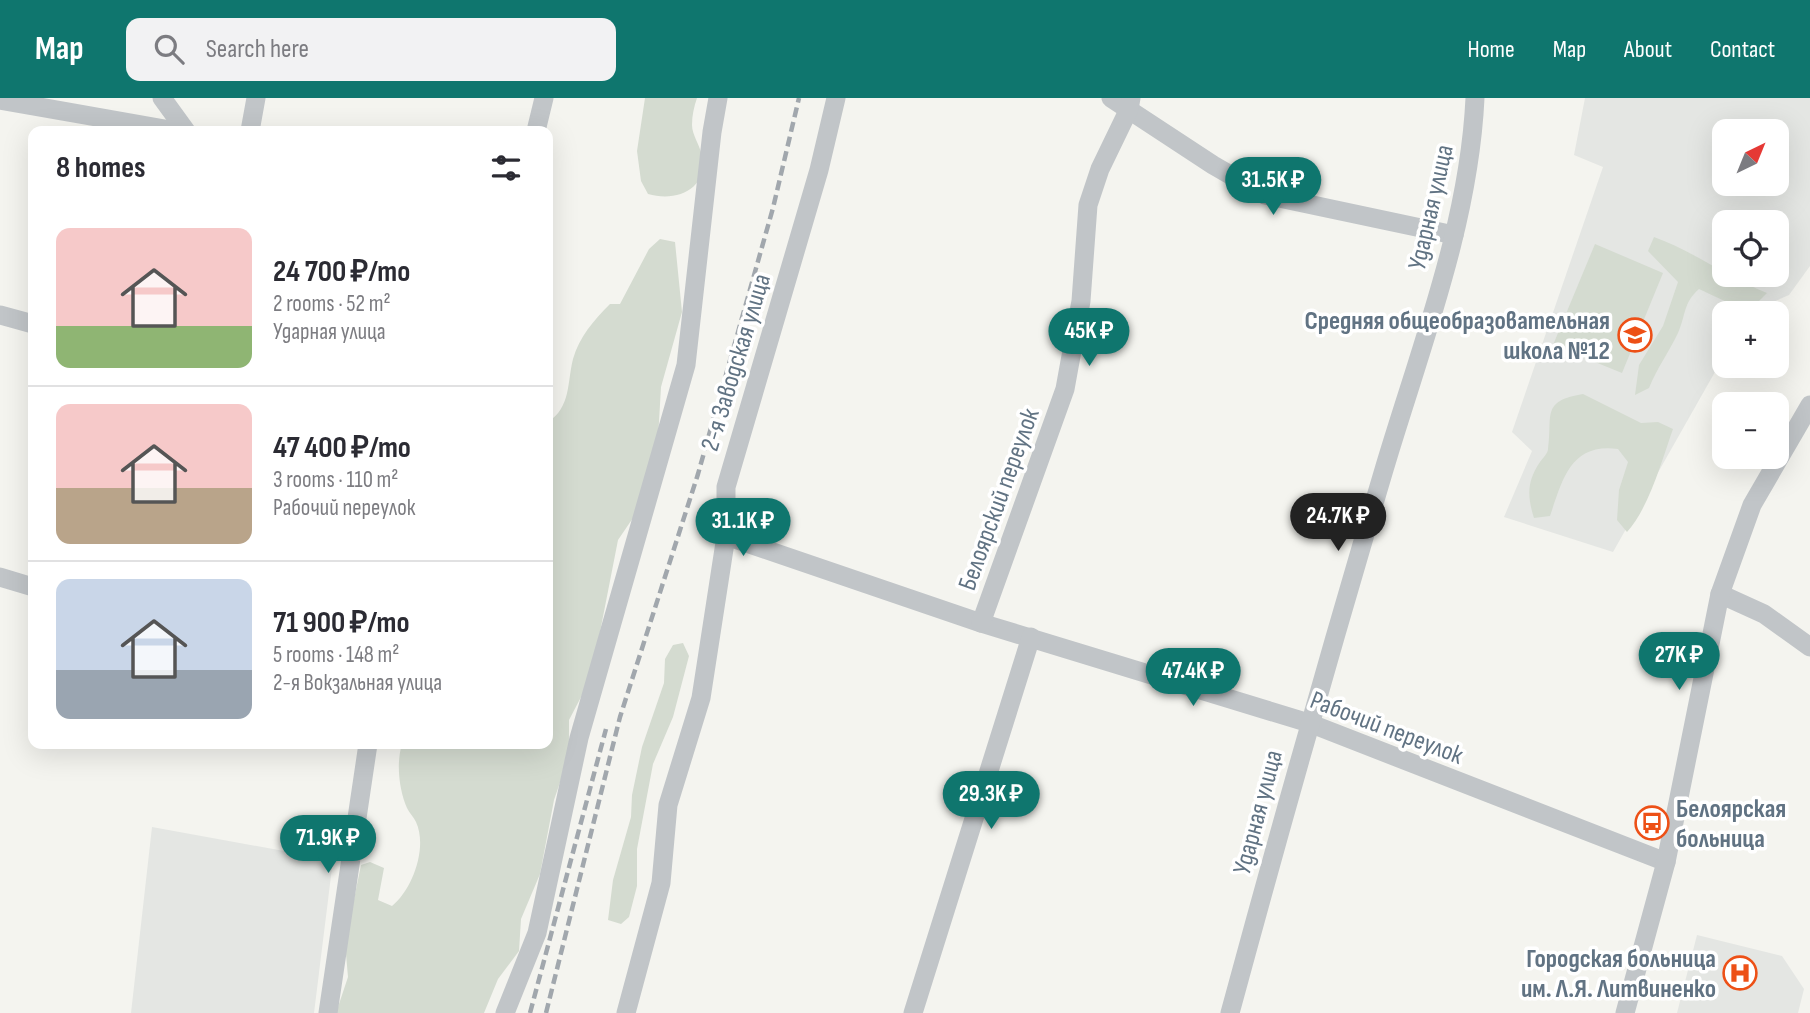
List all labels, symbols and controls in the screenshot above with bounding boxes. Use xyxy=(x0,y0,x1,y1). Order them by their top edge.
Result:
search box xyxy=(126,18,616,81)
text: Map xyxy=(35,29,84,69)
icon: search xyxy=(150,30,188,68)
text: Search here xyxy=(206,34,309,65)
text: Home xyxy=(1467,35,1515,64)
text: Map xyxy=(1553,35,1586,64)
text: About xyxy=(1624,35,1672,64)
text: Contact xyxy=(1710,35,1775,64)
north arrow xyxy=(1712,119,1788,196)
map controls xyxy=(1712,119,1789,469)
street label: Ударная улица xyxy=(1402,142,1461,273)
icon: filters xyxy=(487,149,525,187)
text: 8 homes xyxy=(56,150,145,186)
pin: 31.5K ₽ xyxy=(1208,158,1338,217)
text: 31.5K ₽ xyxy=(1241,166,1305,194)
button: locate xyxy=(1712,210,1789,287)
text: 24 700 ₽/mo xyxy=(273,254,410,290)
icon: home xyxy=(112,256,196,340)
street label: 2-я Заводская улица xyxy=(695,270,778,455)
text: 2 rooms · 52 m² xyxy=(273,290,391,318)
button: + xyxy=(1712,301,1789,378)
place label: Средняя общеобразовательная школа №12 xyxy=(1304,306,1610,367)
pin: 45K ₽ xyxy=(1040,308,1138,368)
school or university icon: Средняя общеобразовательная школа №12 xyxy=(1616,316,1654,354)
text: 45K ₽ xyxy=(1064,317,1114,345)
text: Ударная улица xyxy=(273,318,386,346)
button: − xyxy=(1712,392,1789,469)
street label: Белоярский переулок xyxy=(952,404,1047,595)
text: 47 400 ₽/mo xyxy=(273,430,411,466)
icon: home xyxy=(112,432,196,516)
text: 3 rooms · 110 m² xyxy=(273,466,398,494)
text: Рабочий переулок xyxy=(273,494,415,522)
pin: 24.7K ₽ xyxy=(1273,494,1403,553)
pin: 31.1K ₽ xyxy=(678,498,808,558)
text: 24.7K ₽ xyxy=(1306,502,1370,530)
text: 31.1K ₽ xyxy=(712,507,774,535)
text: 71 900 ₽/mo xyxy=(273,605,409,641)
icon: home xyxy=(112,607,196,691)
pin: 27K ₽ xyxy=(1630,632,1728,692)
text: 5 rooms · 148 m² xyxy=(273,641,400,669)
text: 27K ₽ xyxy=(1655,641,1703,669)
pin: 47.4K ₽ xyxy=(1128,648,1258,708)
text: 47.4K ₽ xyxy=(1162,657,1224,685)
text: 2-я Вокзальная улица xyxy=(273,669,442,697)
street label: Рабочий переулок xyxy=(1306,685,1467,772)
street label: Ударная улица xyxy=(1227,747,1290,878)
pin: 29.3K ₽ xyxy=(926,772,1056,831)
text: 29.3K ₽ xyxy=(959,780,1023,808)
place label: Белоярская больница xyxy=(1676,794,1786,855)
bus stop icon: Белоярская больница xyxy=(1633,804,1671,842)
pin: 71.9K ₽ xyxy=(263,816,393,875)
text: 71.9K ₽ xyxy=(296,824,360,852)
place label: Городская больница им. Л.Я. Литвиненко xyxy=(1521,944,1716,1005)
hospital icon: Городская больница им. Л.Я. Литвиненко xyxy=(1721,954,1759,992)

